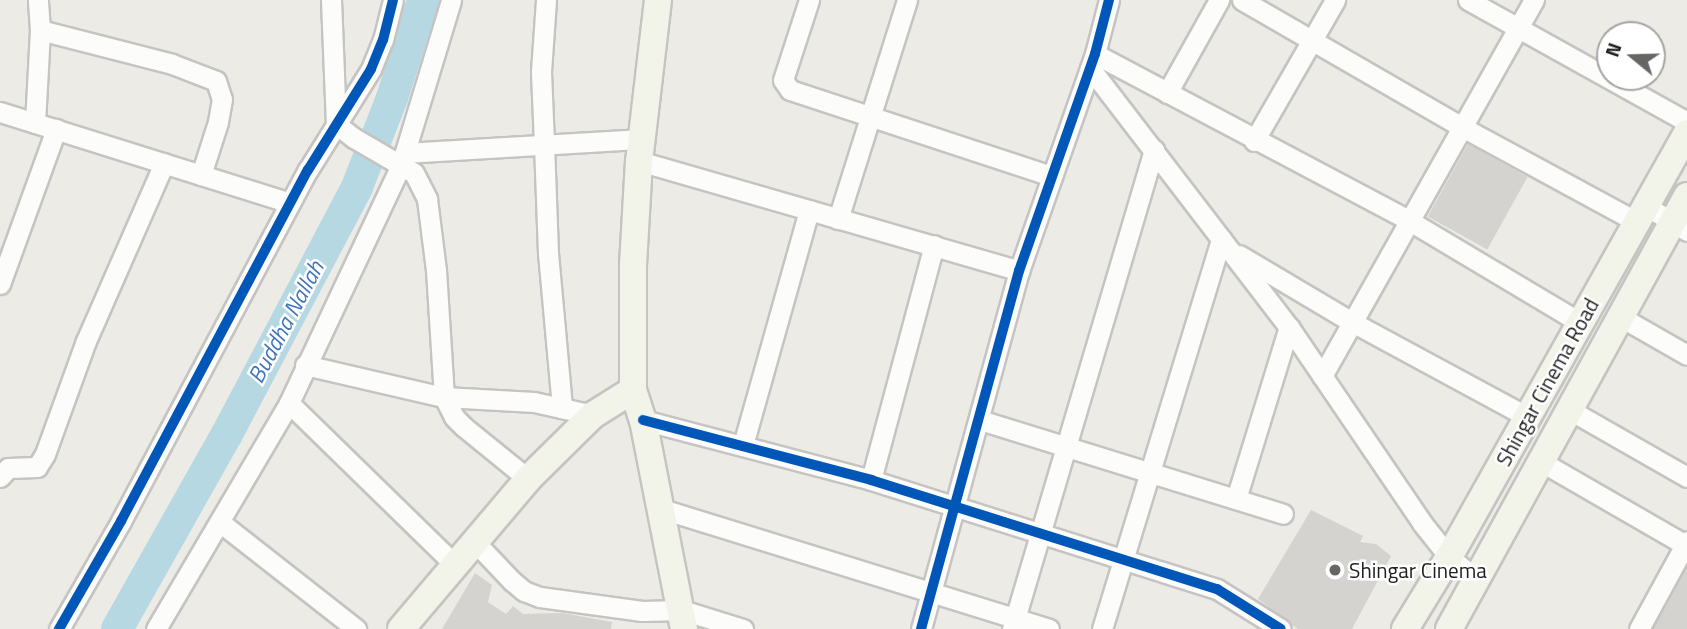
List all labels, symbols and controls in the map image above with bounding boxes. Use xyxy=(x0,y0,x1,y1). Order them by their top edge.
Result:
north arrow xyxy=(1596,21,1666,91)
text: N xyxy=(1597,39,1628,61)
water label: Buddha Nallah xyxy=(242,256,330,388)
street label: Shingar Cinema Road xyxy=(1490,294,1604,470)
place label: Shingar Cinema xyxy=(1349,557,1487,583)
marker: Shingar Cinema xyxy=(1327,562,1343,578)

